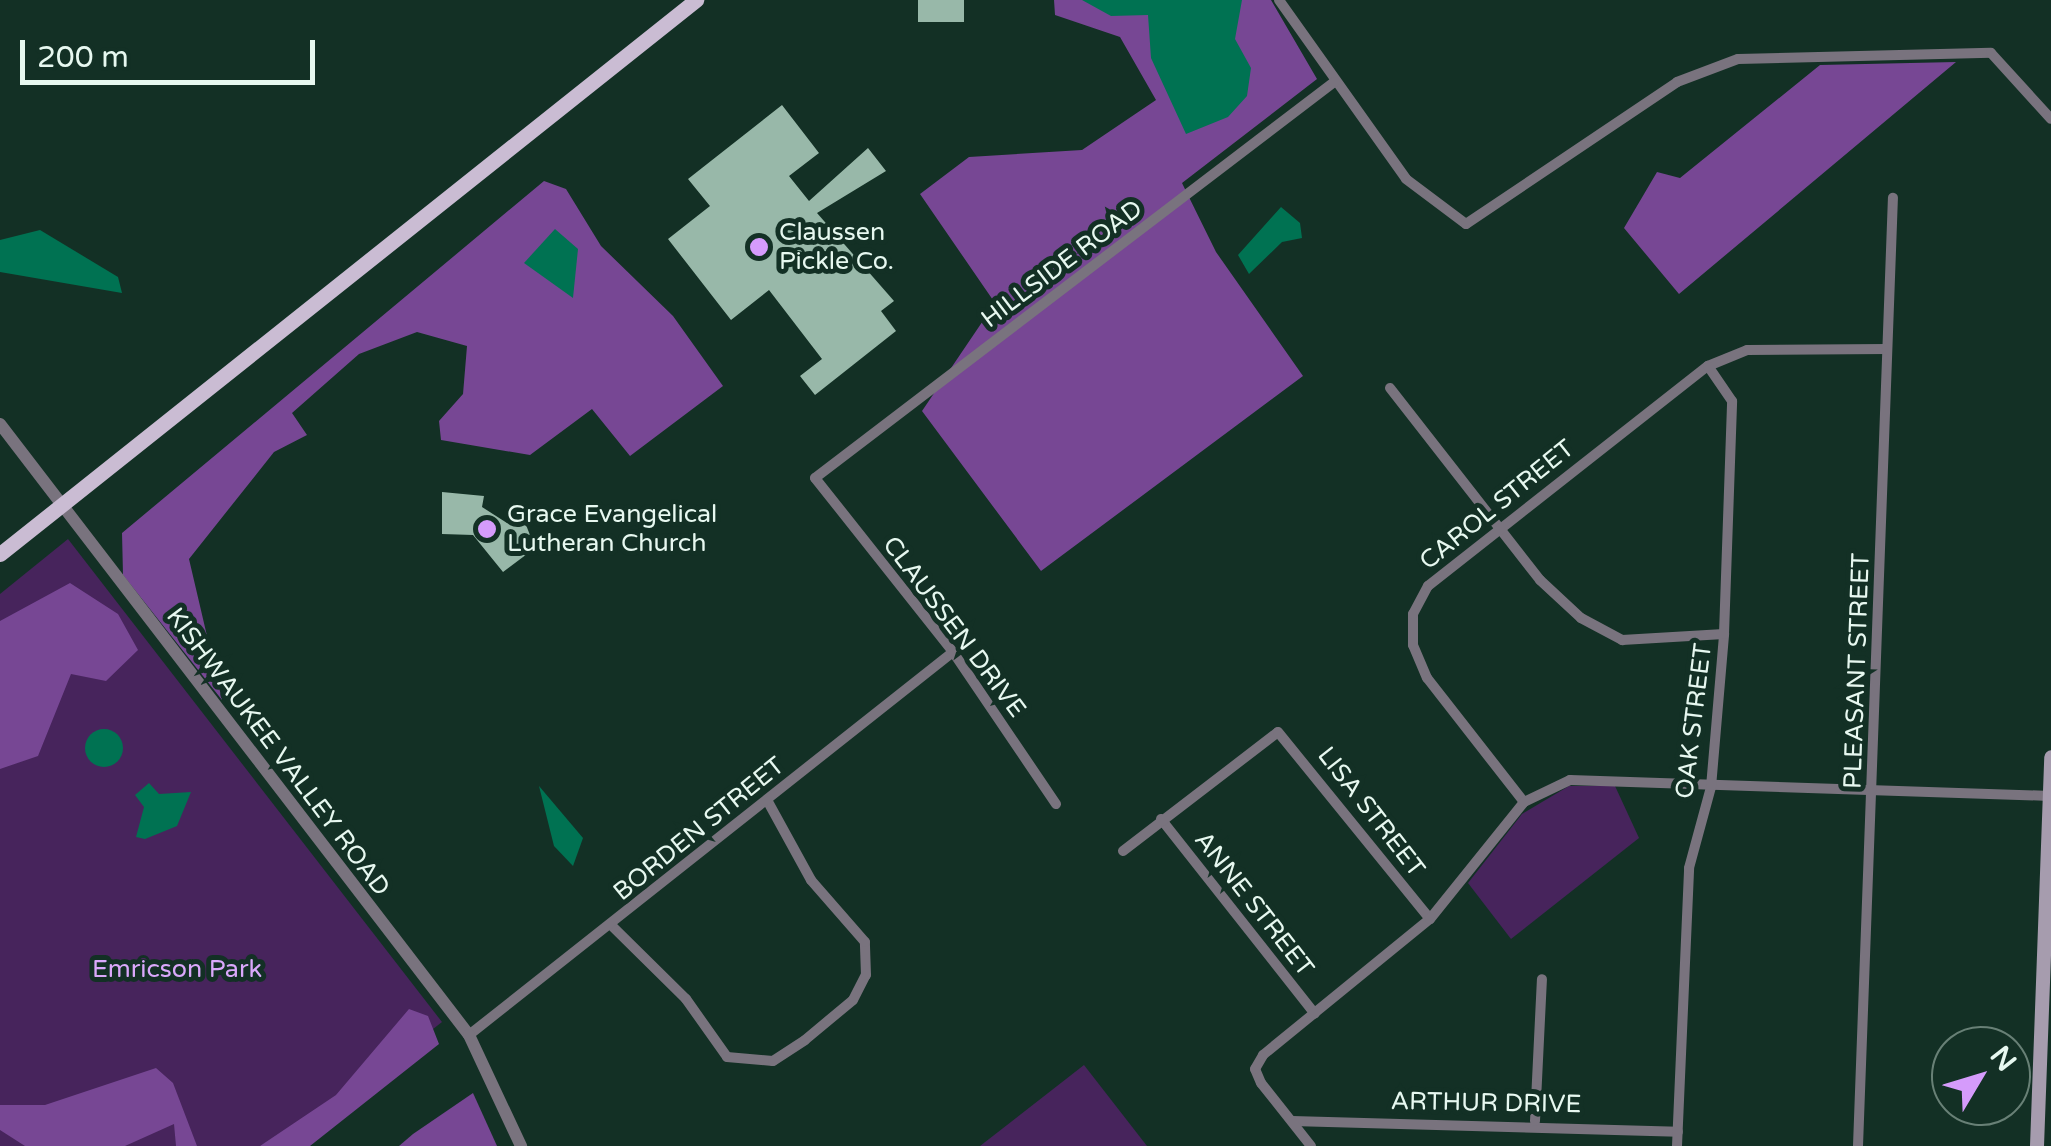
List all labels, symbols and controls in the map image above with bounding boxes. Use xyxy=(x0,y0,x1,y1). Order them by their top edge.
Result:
scale bar xyxy=(25,20,320,82)
text: 200 m xyxy=(37,39,129,76)
street label: HILLSIDE ROAD xyxy=(976,194,1148,334)
place label: Claussen Pickle Co. xyxy=(779,218,894,277)
marker: Claussen Pickle Co. xyxy=(748,236,770,258)
street label: CAROL STREET xyxy=(1414,434,1580,576)
place label: Grace Evangelical Lutheran Church xyxy=(507,500,717,559)
marker: Grace Evangelical Lutheran Church xyxy=(476,518,498,540)
street label: CLAUSSEN DRIVE xyxy=(876,531,1032,723)
street label: PLEASANT STREET xyxy=(1838,552,1876,790)
street label: KISHWAUKEE VALLEY ROAD xyxy=(160,602,396,902)
street label: OAK STREET xyxy=(1670,642,1718,800)
street label: LISA STREET xyxy=(1311,741,1431,883)
street label: BORDEN STREET xyxy=(607,751,791,907)
street label: ANNE STREET xyxy=(1188,825,1320,983)
park label: Emricson Park xyxy=(92,954,262,984)
north arrow xyxy=(1931,1026,2031,1126)
text: N xyxy=(1983,1039,2023,1078)
street label: ARTHUR DRIVE xyxy=(1390,1086,1582,1120)

